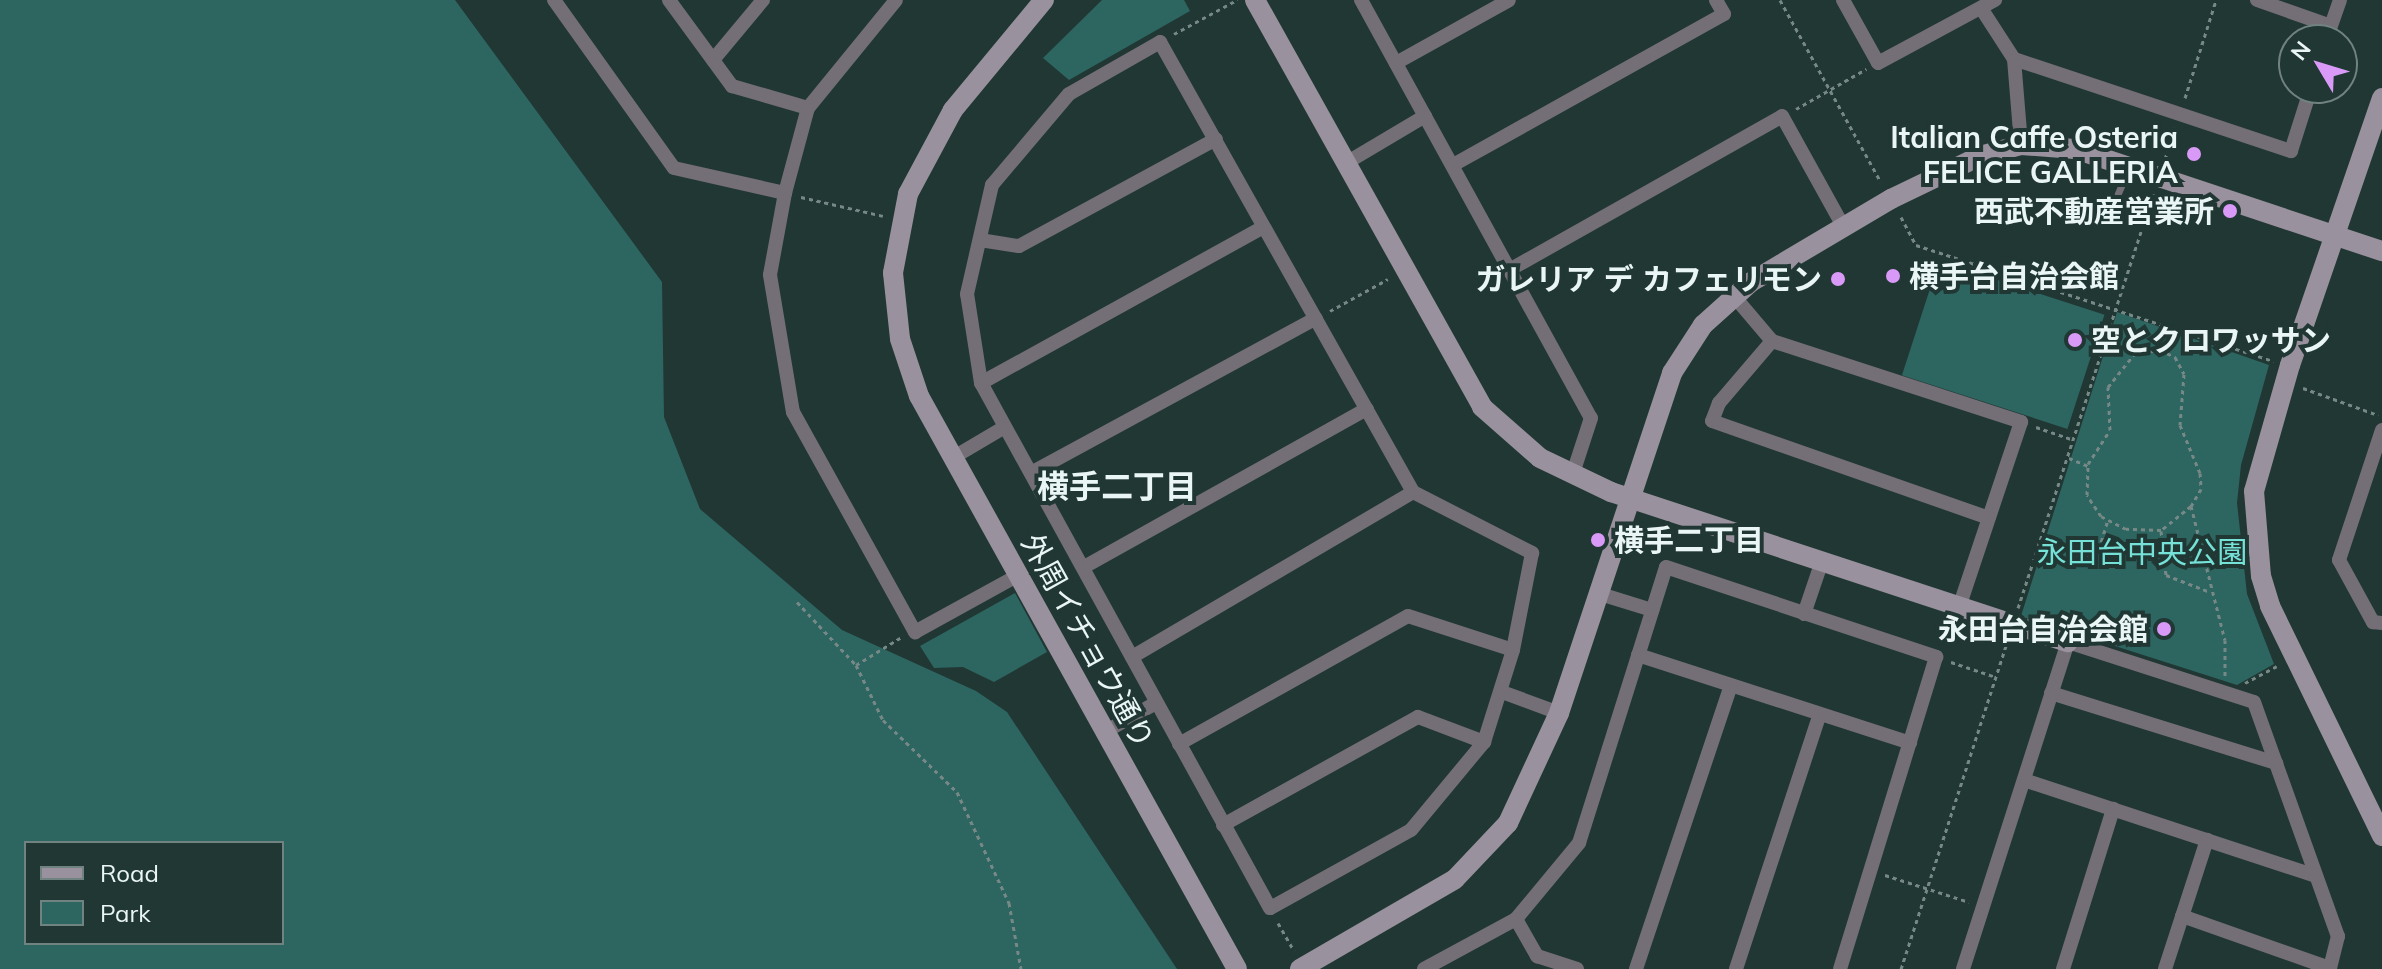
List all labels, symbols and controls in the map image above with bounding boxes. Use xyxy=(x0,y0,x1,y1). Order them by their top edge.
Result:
north arrow xyxy=(2278,24,2358,104)
text: N xyxy=(2285,35,2317,66)
place label: Italian Caffe Osteria FELICE GALLERIA xyxy=(1890,119,2178,190)
marker: Italian Caffe Osteria FELICE GALLERIA xyxy=(2185,145,2203,163)
place label: 西武不動産営業所 xyxy=(1974,193,2214,229)
marker: 西武不動産営業所 xyxy=(2221,202,2239,220)
place label: 横手台自治会館 xyxy=(1909,258,2119,294)
place label: ガレリア デ カフェリモン xyxy=(1476,261,1822,297)
marker: 横手台自治会館 xyxy=(1884,267,1902,285)
marker: ガレリア デ カフェリモン xyxy=(1829,270,1847,288)
place label: 空とクロワッサン xyxy=(2091,322,2331,358)
marker: 空とクロワッサン xyxy=(2066,331,2084,349)
district label: 横手二丁目 xyxy=(1037,467,1197,505)
place label: 横手二丁目 xyxy=(1614,522,1764,558)
street label: 外周イチョウ通り xyxy=(1014,527,1162,755)
marker: 横手二丁目 xyxy=(1589,531,1607,549)
park label: 永田台中央公園 xyxy=(2037,534,2247,570)
place label: 永田台自治会館 xyxy=(1938,611,2148,647)
marker: 永田台自治会館 xyxy=(2155,620,2173,638)
legend xyxy=(24,841,284,945)
text: Road xyxy=(100,858,159,888)
text: Park xyxy=(100,898,151,928)

